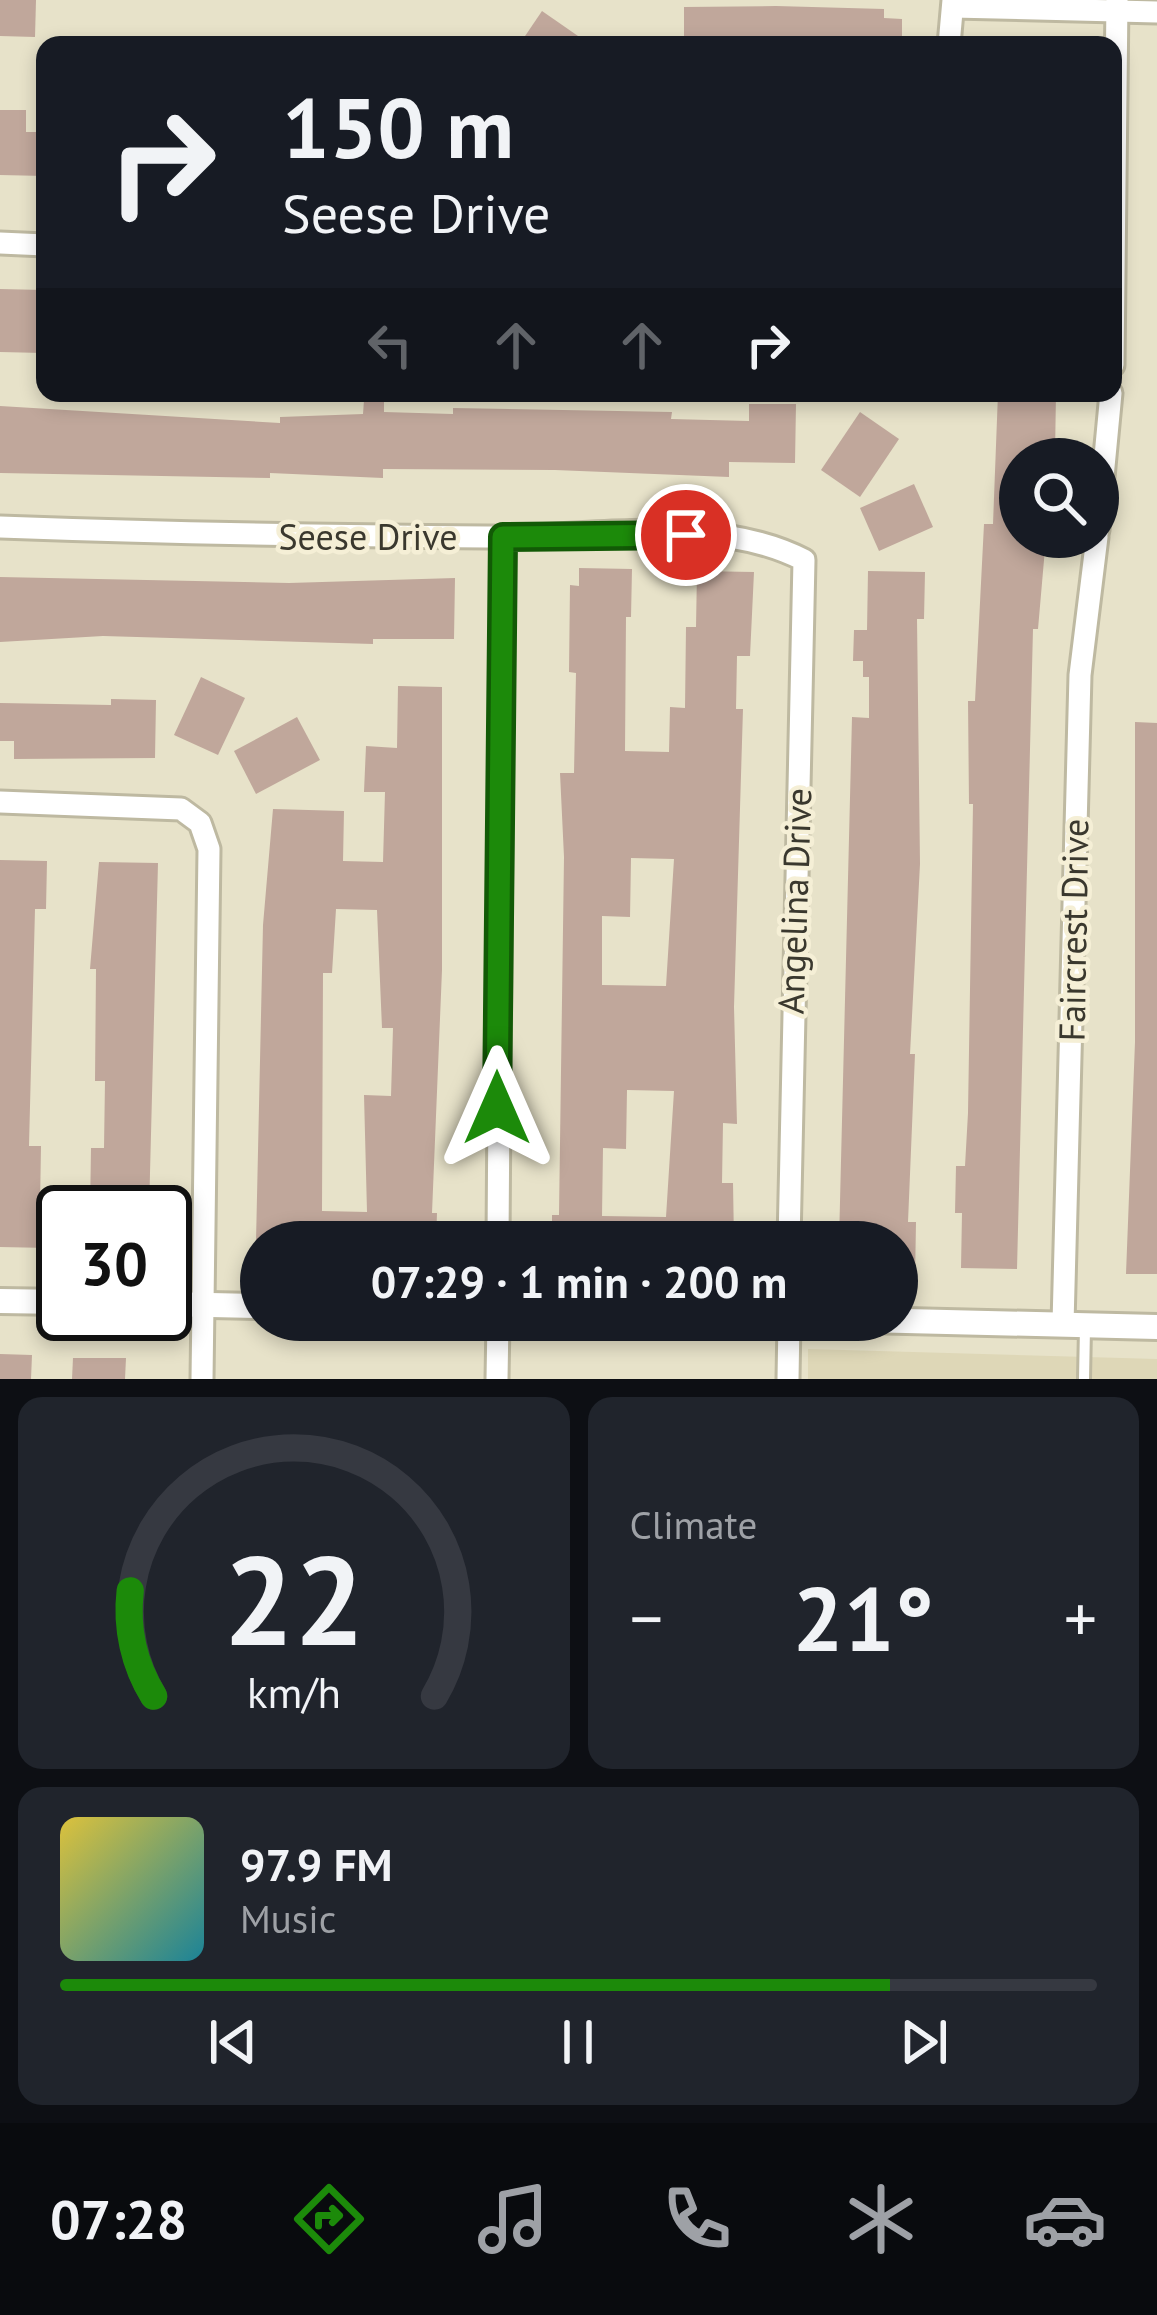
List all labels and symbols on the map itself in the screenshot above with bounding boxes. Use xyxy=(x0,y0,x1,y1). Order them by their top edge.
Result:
pin xyxy=(635,484,737,586)
street label: Seese Drive xyxy=(278,513,458,560)
street label: Angelina Drive xyxy=(767,787,821,1015)
street label: Faircrest Drive xyxy=(1048,818,1098,1042)
position arrow xyxy=(434,1045,560,1171)
speed limit sign: 30 xyxy=(36,1185,192,1341)

